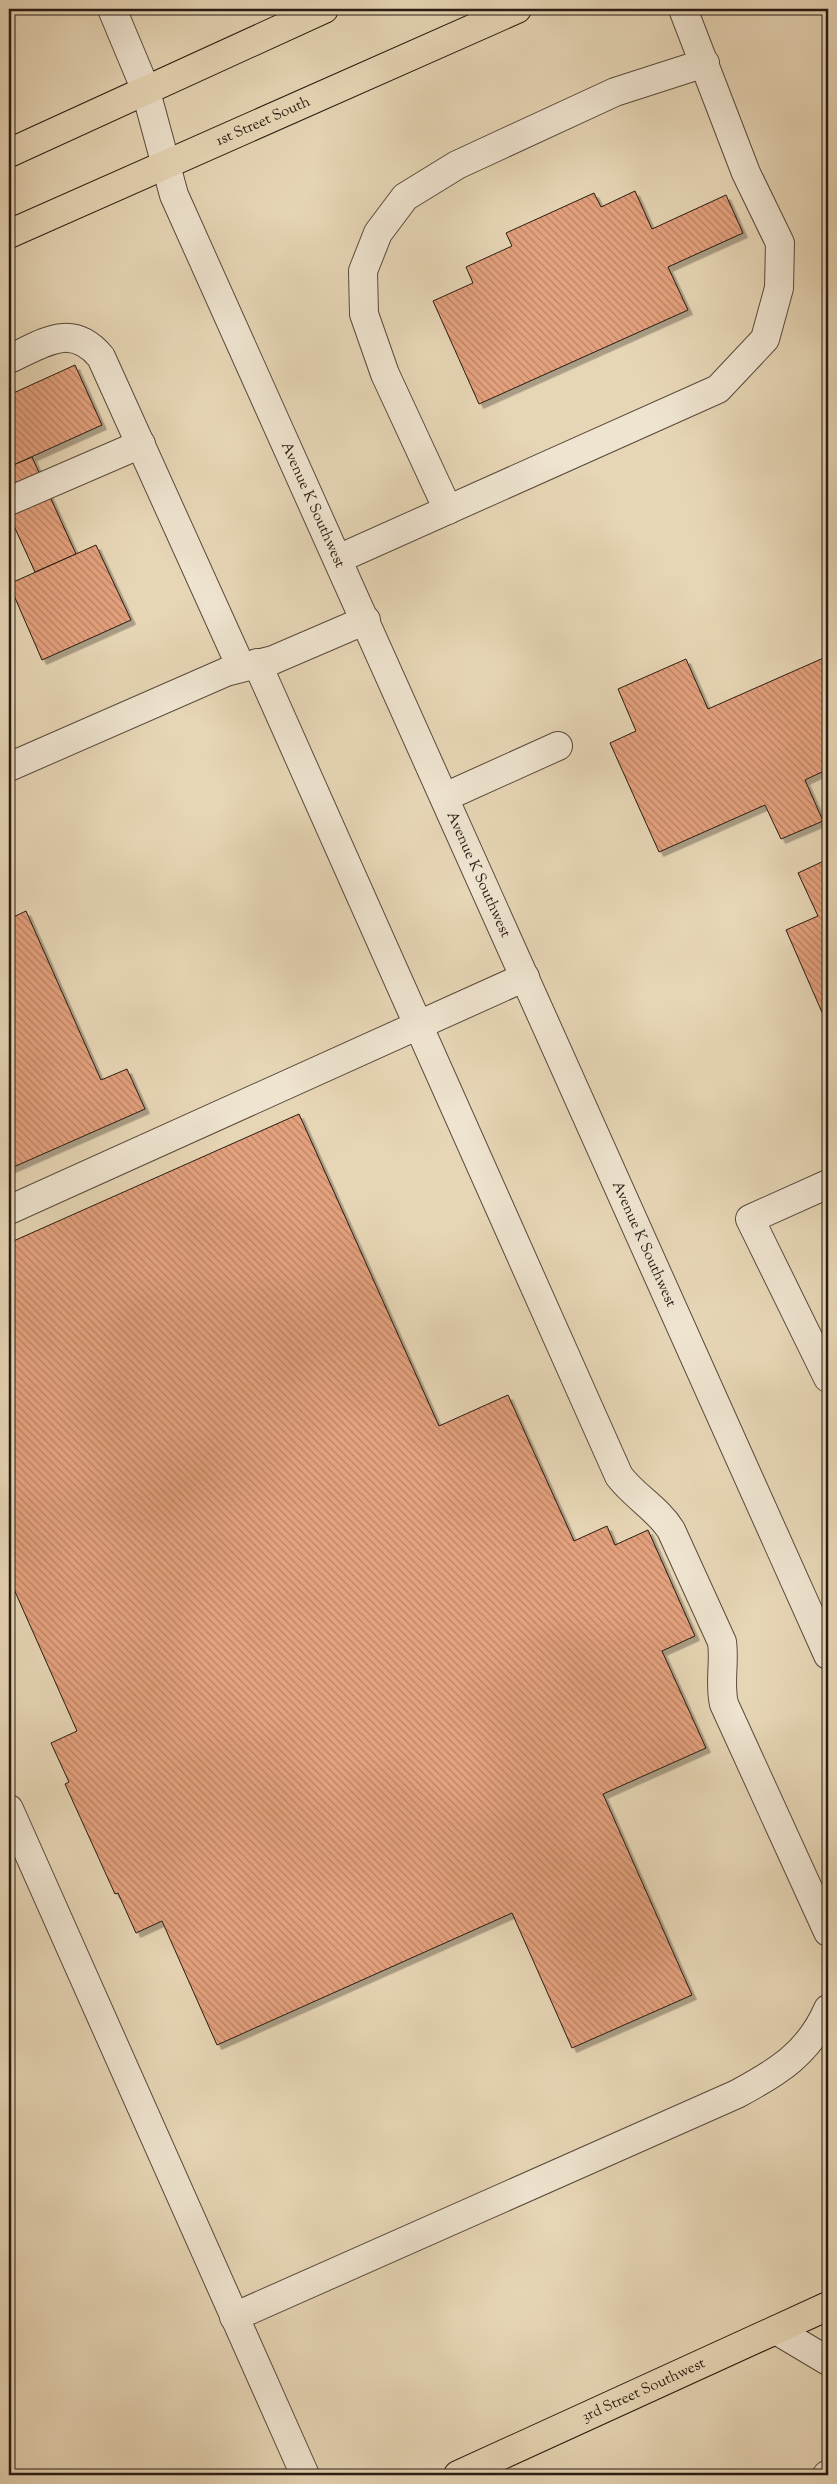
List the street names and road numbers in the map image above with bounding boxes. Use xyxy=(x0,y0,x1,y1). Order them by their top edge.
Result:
street label: 1st Street South xyxy=(213,91,314,151)
street label: Avenue K Southwest xyxy=(275,439,350,571)
street label: Avenue K Southwest xyxy=(441,808,516,941)
street label: Avenue K Southwest xyxy=(607,1178,681,1310)
street label: 3rd Street Southwest xyxy=(578,2353,709,2428)

